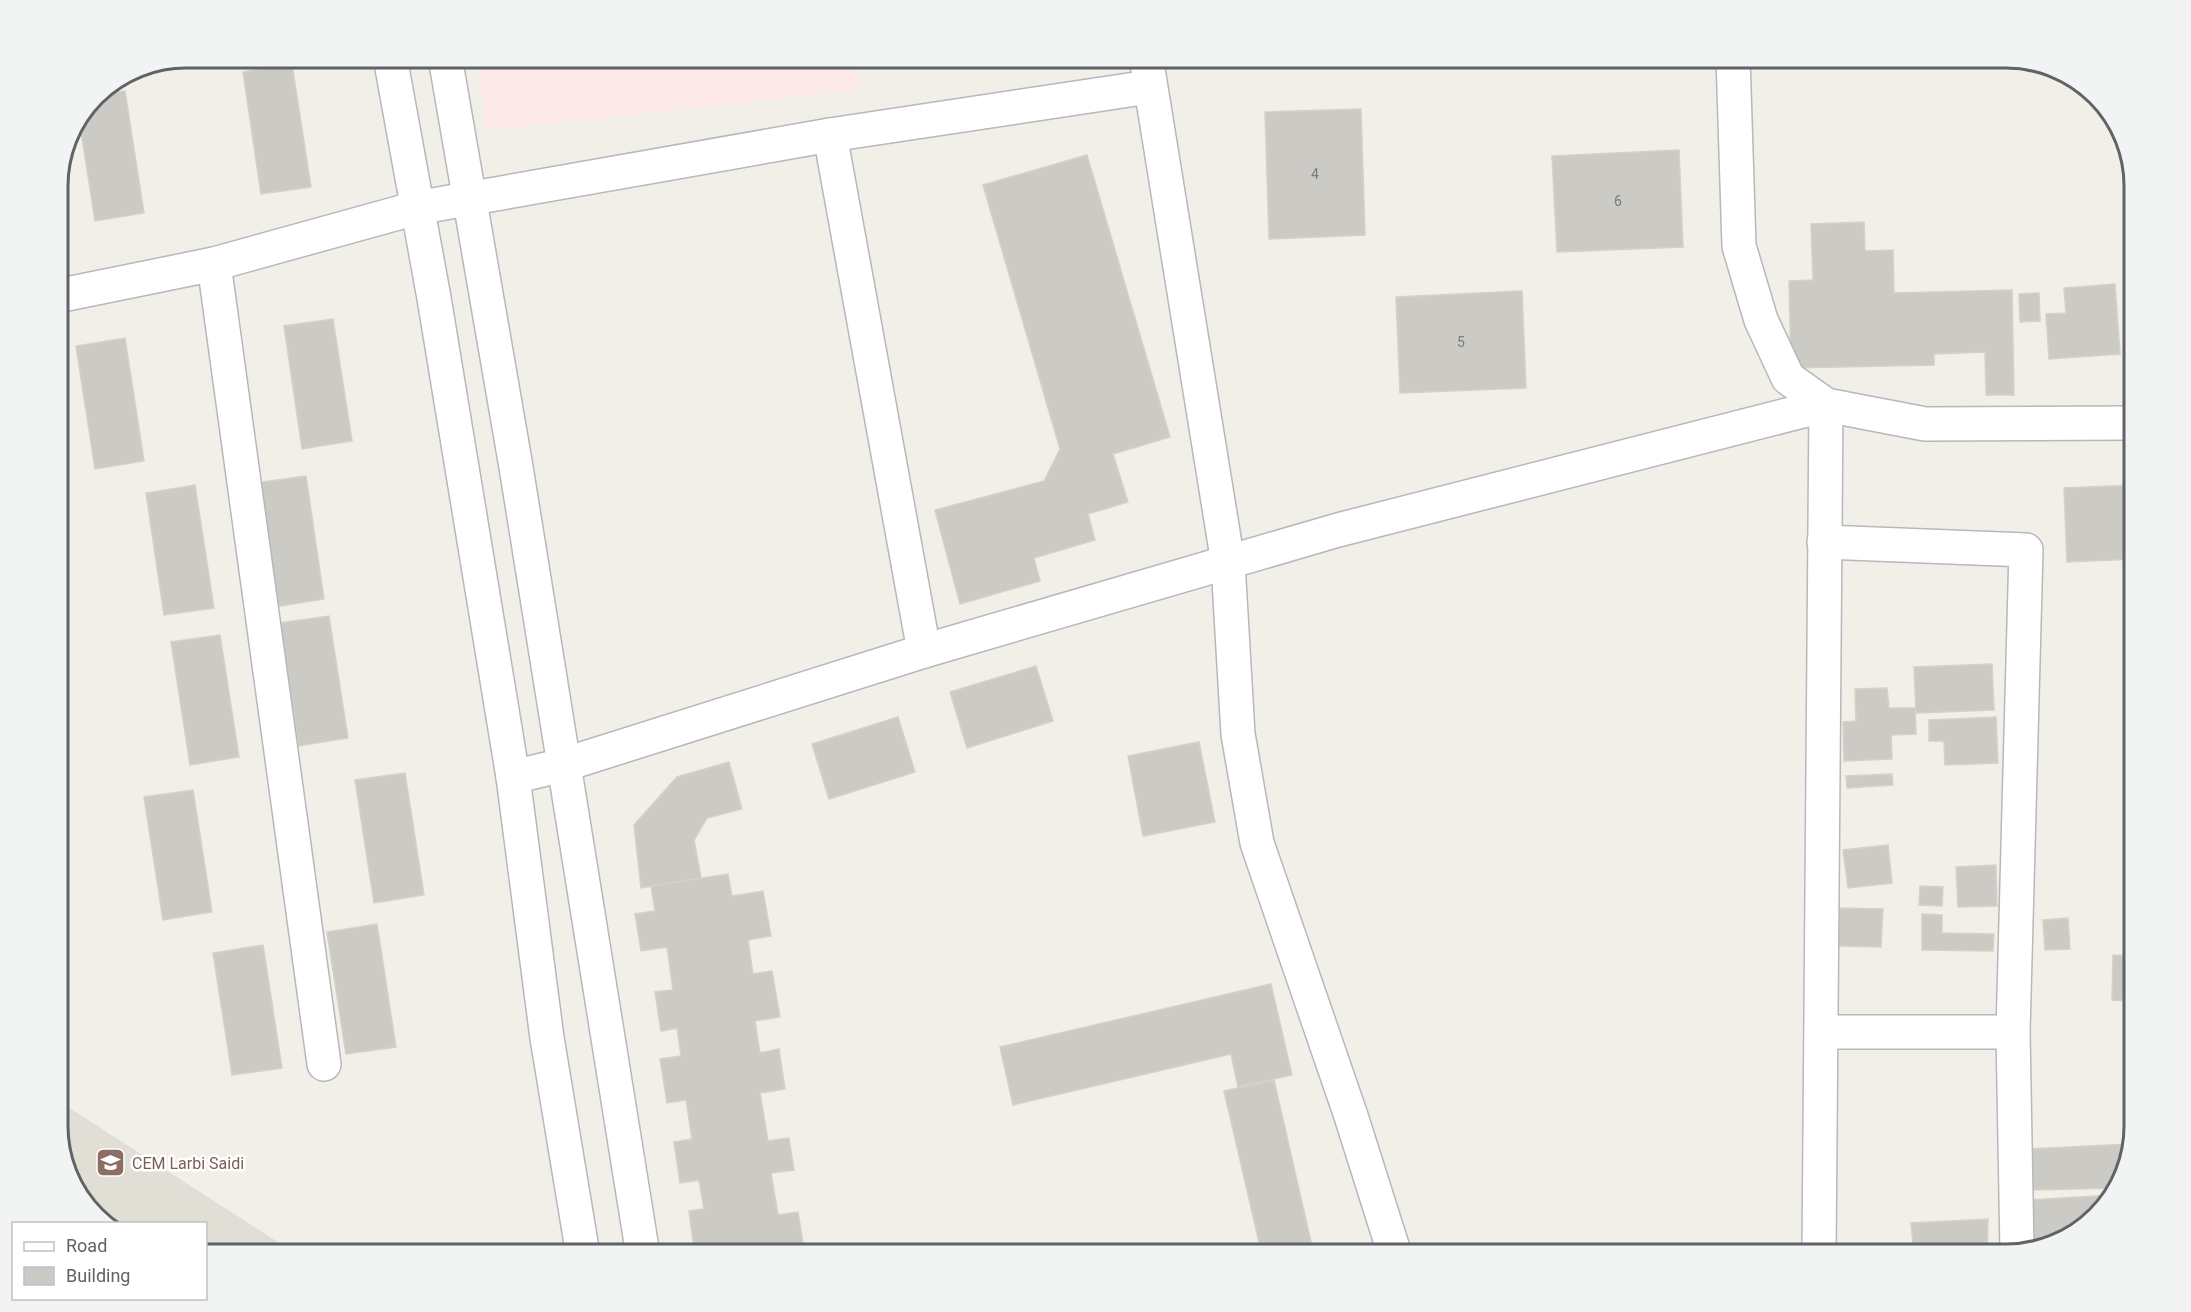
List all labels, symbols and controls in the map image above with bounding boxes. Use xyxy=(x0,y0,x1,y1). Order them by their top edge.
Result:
house number: 4 xyxy=(1311,166,1319,182)
house number: 6 xyxy=(1614,193,1622,209)
house number: 5 xyxy=(1457,334,1465,350)
school or university icon: CEM Larbi Saidi xyxy=(95,1147,127,1179)
place label: CEM Larbi Saidi xyxy=(132,1154,244,1173)
legend xyxy=(12,1222,207,1300)
text: Road xyxy=(66,1235,107,1256)
text: Building xyxy=(66,1265,130,1286)

